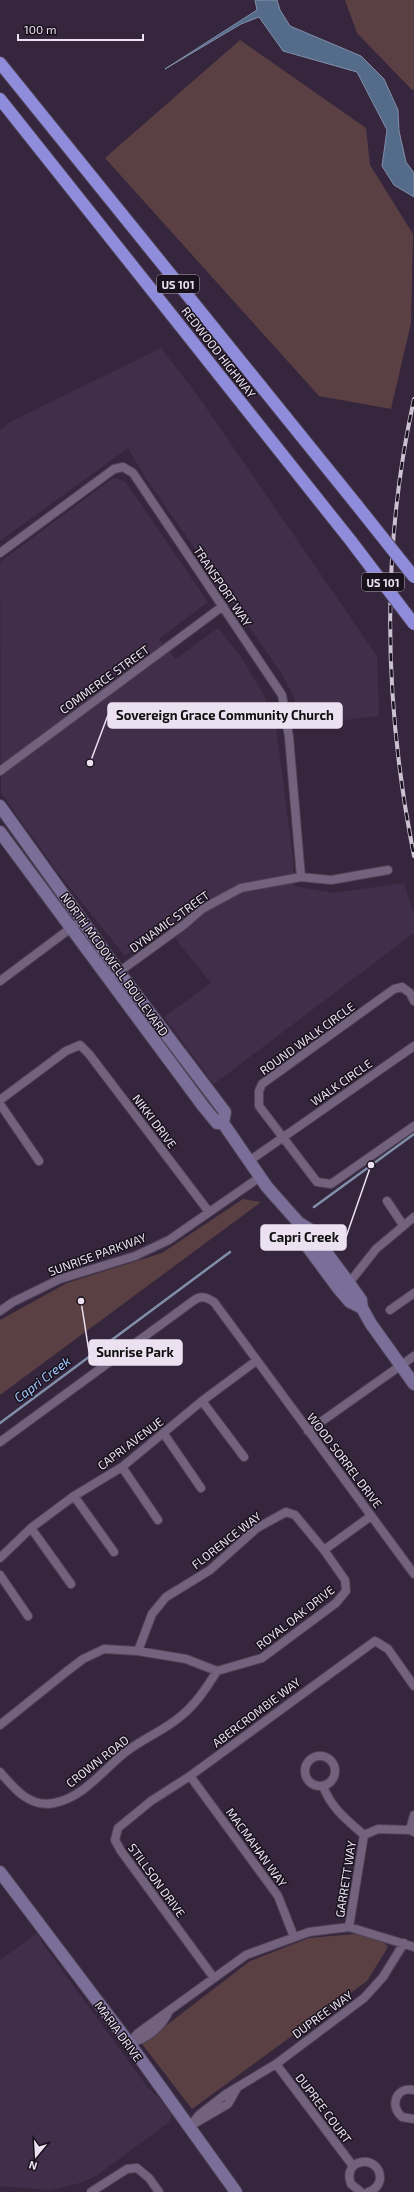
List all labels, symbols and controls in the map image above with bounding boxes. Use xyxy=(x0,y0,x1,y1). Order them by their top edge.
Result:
scale bar xyxy=(18,16,143,42)
text: 100 m xyxy=(24,22,56,36)
road number: US 101 xyxy=(157,275,199,293)
street label: REDWOOD HIGHWAY xyxy=(179,304,259,400)
street label: TRANSPORT WAY xyxy=(191,543,255,629)
road number: US 101 xyxy=(362,573,404,591)
street label: COMMERCE STREET xyxy=(56,642,152,716)
callout: Sovereign Grace Community Church xyxy=(108,703,342,728)
text: Sovereign Grace Community Church xyxy=(116,707,334,723)
street label: DYNAMIC STREET xyxy=(126,887,212,955)
street label: NORTH MCDOWELL BOULEVARD xyxy=(58,890,172,1038)
street label: ROUND WALK CIRCLE xyxy=(257,999,357,1077)
street label: WALK CIRCLE xyxy=(308,1056,375,1108)
street label: NIKKI DRIVE xyxy=(130,1091,180,1151)
callout: Capri Creek xyxy=(261,1225,346,1250)
text: Capri Creek xyxy=(269,1229,340,1245)
street label: SUNRISE PARKWAY xyxy=(46,1230,148,1278)
callout: Sunrise Park xyxy=(89,1340,182,1365)
text: Sunrise Park xyxy=(96,1344,174,1360)
water label: Capri Creek xyxy=(11,1352,74,1405)
street label: WOOD SORREL DRIVE xyxy=(305,1410,386,1511)
street label: CAPRI AVENUE xyxy=(94,1414,166,1472)
street label: FLORENCE WAY xyxy=(189,1509,263,1571)
street label: ROYAL OAK DRIVE xyxy=(253,1582,337,1652)
street label: ABERCROMBIE WAY xyxy=(209,1674,303,1750)
street label: CROWN ROAD xyxy=(63,1732,131,1790)
street label: MACMAHAN WAY xyxy=(224,1805,290,1889)
street label: GARRETT WAY xyxy=(332,1839,358,1918)
street label: STILLSON DRIVE xyxy=(126,1840,189,1920)
street label: DUPREE WAY xyxy=(289,1987,355,2041)
street label: MARIA DRIVE xyxy=(92,1998,146,2064)
street label: DUPREE COURT xyxy=(293,2070,355,2146)
north arrow xyxy=(16,2136,56,2176)
text: N xyxy=(27,2159,39,2173)

